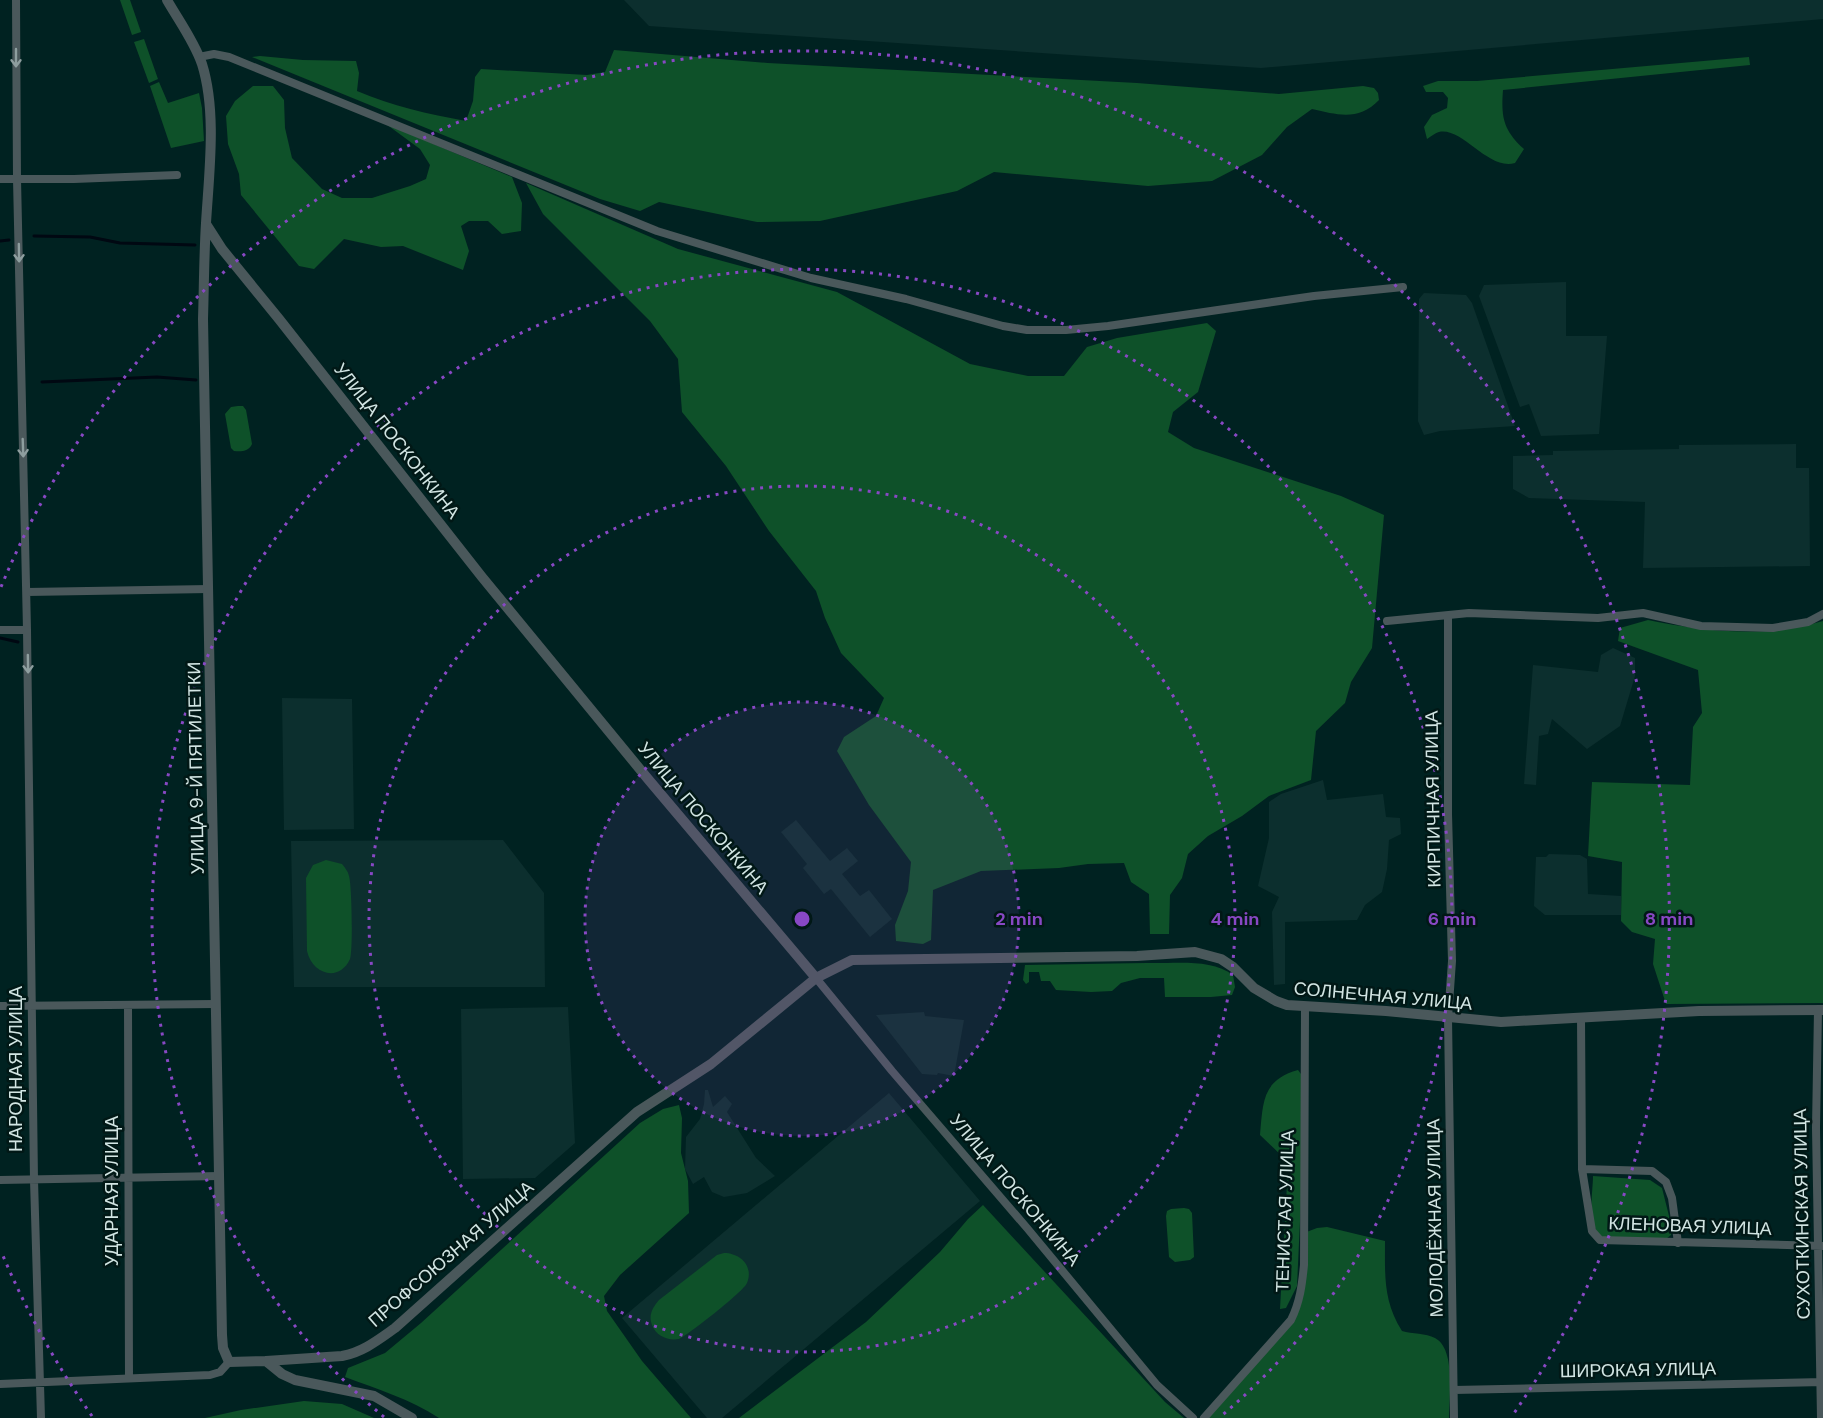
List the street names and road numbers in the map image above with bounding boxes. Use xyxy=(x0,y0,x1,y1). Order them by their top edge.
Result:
street label: УЛИЦА ПОСКОНКИНА xyxy=(329,358,465,524)
street label: УЛИЦА 9-Й ПЯТИЛЕТКИ xyxy=(182,662,210,874)
street label: КИРПИЧНАЯ УЛИЦА xyxy=(1419,710,1447,888)
street label: УЛИЦА ПОСКОНКИНА xyxy=(632,737,774,899)
street label: СОЛНЕЧНАЯ УЛИЦА xyxy=(1293,976,1473,1016)
street label: НАРОДНАЯ УЛИЦА xyxy=(4,986,28,1152)
street label: СУХОТКИНСКАЯ УЛИЦА xyxy=(1788,1108,1816,1320)
street label: УЛИЦА ПОСКОНКИНА xyxy=(944,1109,1086,1271)
street label: УДАРНАЯ УЛИЦА xyxy=(100,1116,124,1266)
street label: МОЛОДЁЖНАЯ УЛИЦА xyxy=(1421,1118,1449,1318)
street label: ТЕНИСТАЯ УЛИЦА xyxy=(1270,1129,1300,1293)
street label: ПРОФСОЮЗНАЯ УЛИЦА xyxy=(363,1176,539,1332)
street label: КЛЕНОВАЯ УЛИЦА xyxy=(1608,1211,1772,1241)
street label: ШИРОКАЯ УЛИЦА xyxy=(1560,1357,1716,1383)

